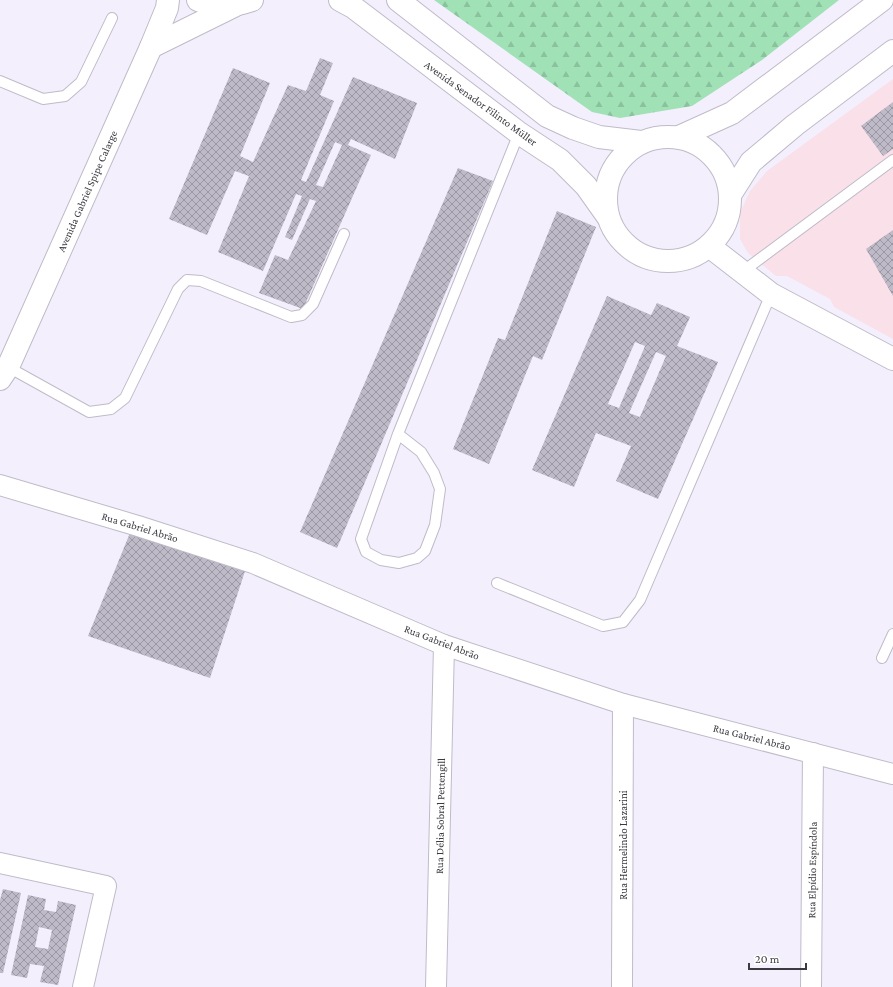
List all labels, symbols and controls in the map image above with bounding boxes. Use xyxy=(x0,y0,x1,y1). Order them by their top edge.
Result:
street label: Avenida Senador Filinto Müller xyxy=(422,58,540,148)
street label: Avenida Gabriel Spipe Calarge xyxy=(55,128,120,254)
street label: Rua Gabriel Abrão xyxy=(100,510,180,544)
street label: Rua Gabriel Abrão xyxy=(403,622,482,662)
street label: Rua Gabriel Abrão xyxy=(712,722,792,753)
street label: Rua Délia Sobral Pettengill xyxy=(433,758,448,874)
street label: Rua Hermelindo Lazarini xyxy=(617,790,629,900)
street label: Rua Elpídio Espíndola xyxy=(805,822,820,918)
scale bar xyxy=(749,945,806,971)
text: 20 m xyxy=(755,952,780,966)

